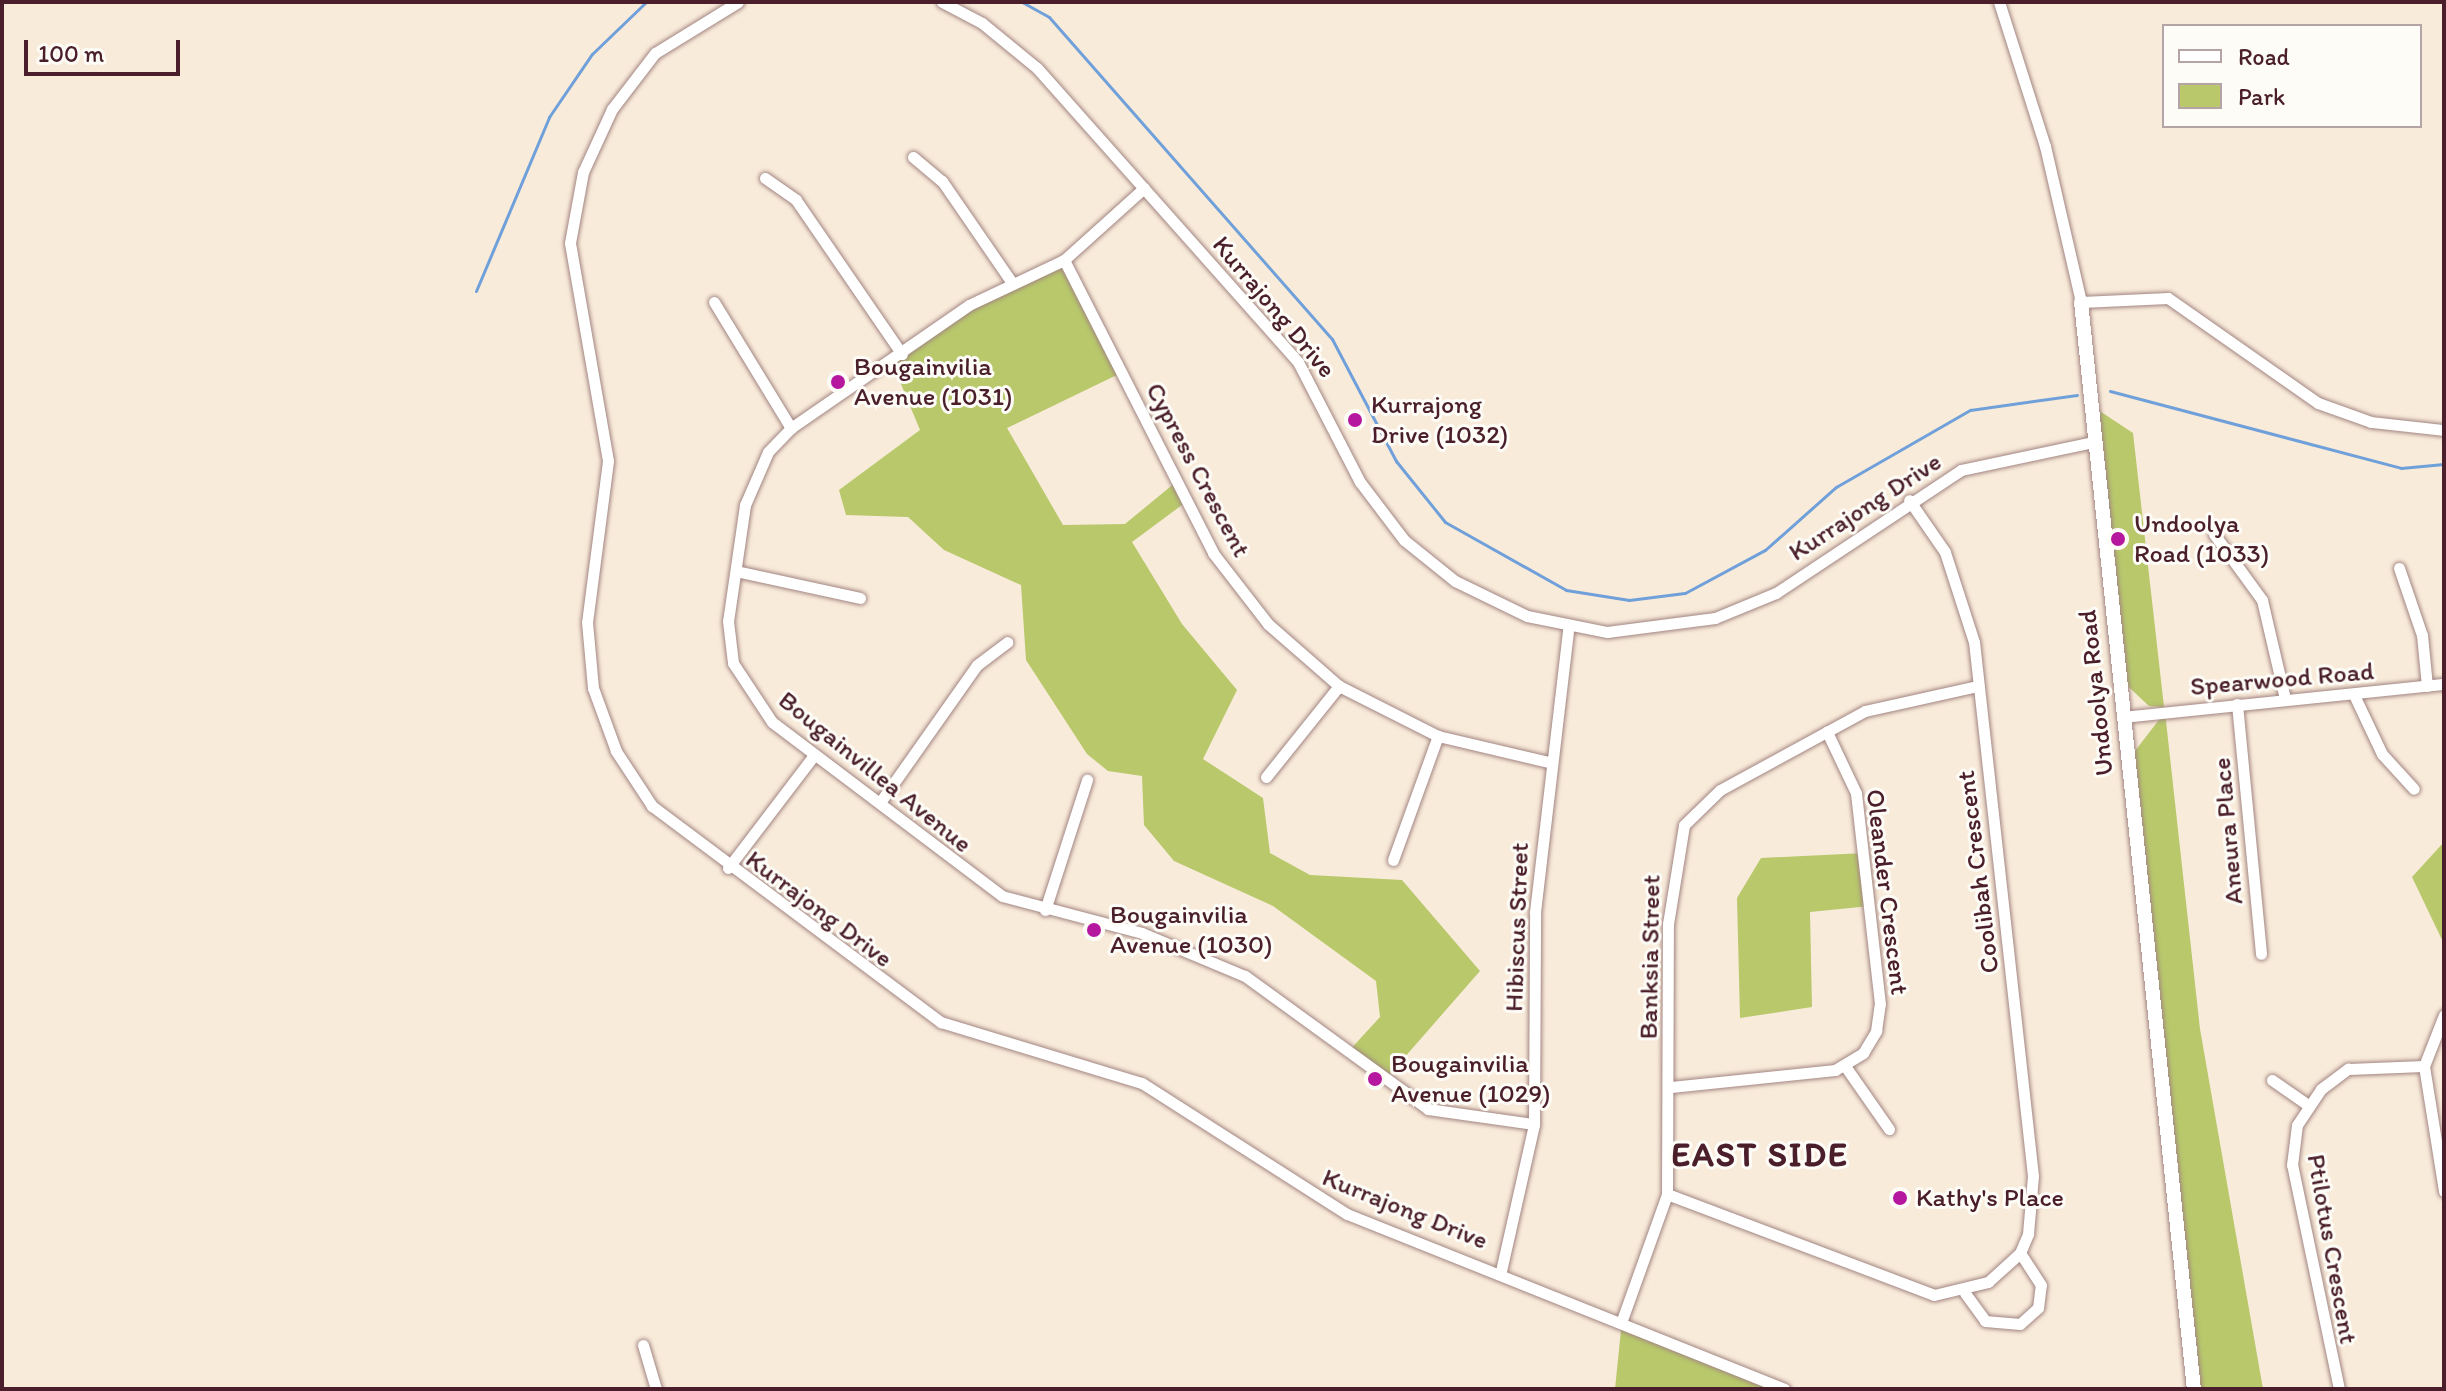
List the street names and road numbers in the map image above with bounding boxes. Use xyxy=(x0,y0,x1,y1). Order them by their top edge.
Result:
street label: Kurrajong Drive xyxy=(1206,230,1342,384)
street label: Cypress Crescent xyxy=(1139,378,1257,562)
street label: Kurrajong Drive xyxy=(1783,446,1947,568)
street label: Undoolya Road xyxy=(2072,608,2120,778)
street label: Spearwood Road xyxy=(2189,655,2375,703)
street label: Bougainvillea Avenue xyxy=(773,685,977,859)
street label: Aneura Place xyxy=(2206,756,2250,906)
street label: Coolibah Crescent xyxy=(1950,769,2006,975)
street label: Oleander Crescent xyxy=(1859,787,1915,997)
street label: Hibiscus Street xyxy=(1498,842,1536,1012)
street label: Kurrajong Drive xyxy=(740,844,898,974)
street label: Banksia Street xyxy=(1633,874,1667,1040)
street label: Ptilotus Crescent xyxy=(2300,1151,2364,1347)
street label: Kurrajong Drive xyxy=(1318,1162,1492,1256)

